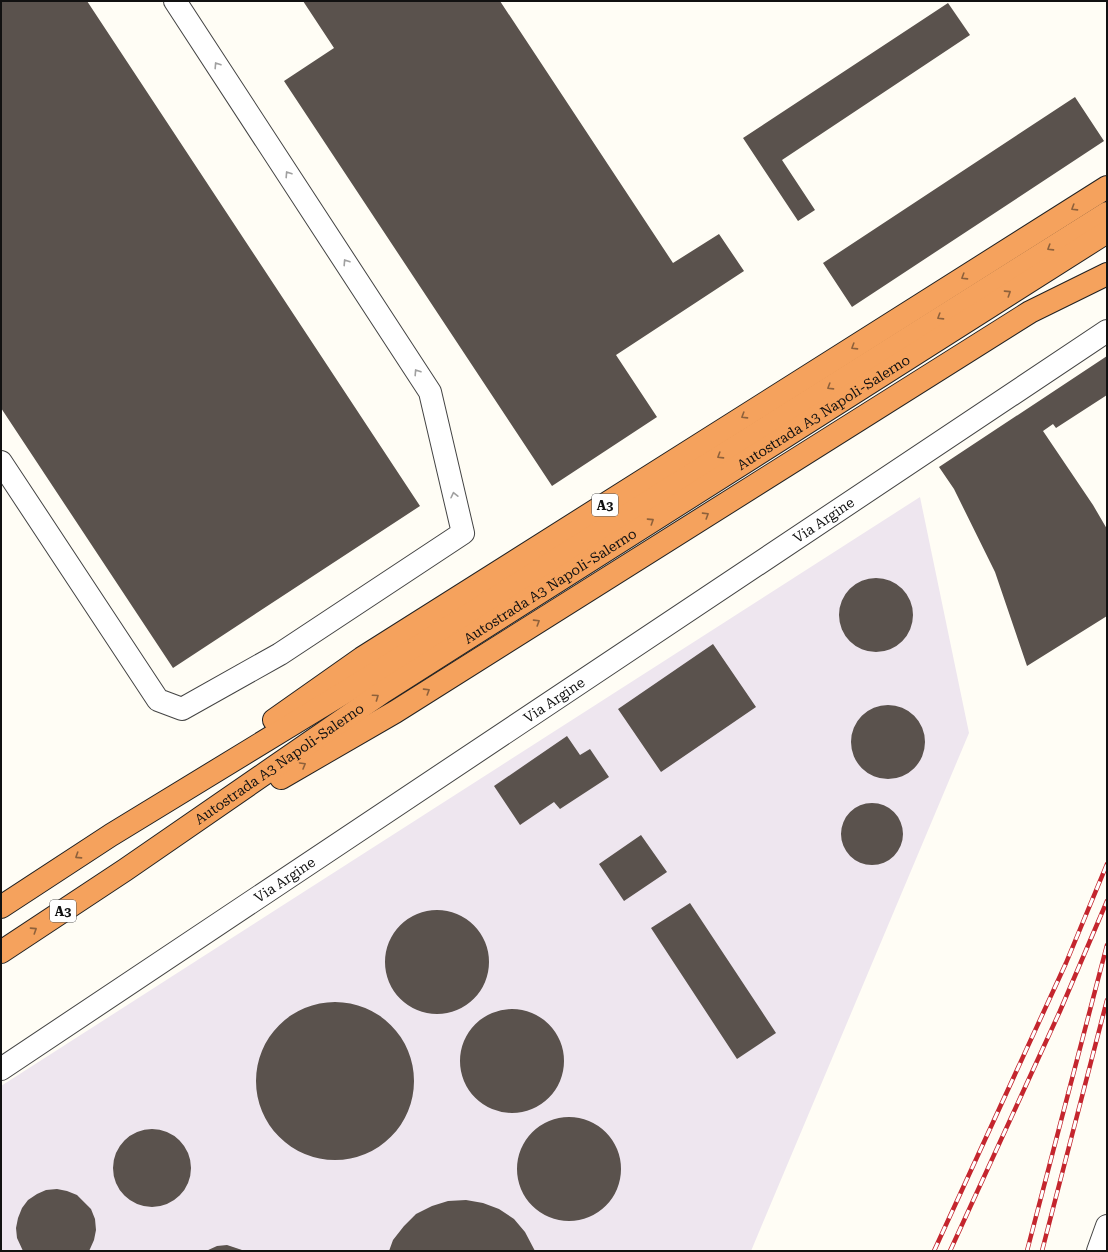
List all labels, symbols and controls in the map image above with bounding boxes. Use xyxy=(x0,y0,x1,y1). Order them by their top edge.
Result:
one-way arrow xyxy=(214,62,222,69)
one-way arrow xyxy=(286,171,293,178)
one-way arrow xyxy=(1071,203,1078,211)
one-way arrow xyxy=(1047,243,1054,250)
one-way arrow xyxy=(344,260,351,267)
one-way arrow xyxy=(961,273,968,280)
one-way arrow xyxy=(1004,290,1011,298)
one-way arrow xyxy=(937,312,944,320)
one-way arrow xyxy=(851,342,858,350)
street label: Autostrada A3 Napoli-Salerno xyxy=(734,351,913,473)
one-way arrow xyxy=(415,369,422,376)
one-way arrow xyxy=(827,382,834,389)
one-way arrow xyxy=(741,412,748,419)
one-way arrow xyxy=(717,451,724,459)
one-way arrow xyxy=(450,492,459,499)
road number: A3 xyxy=(592,494,618,516)
street label: Via Argine xyxy=(790,494,857,546)
one-way arrow xyxy=(702,512,709,520)
one-way arrow xyxy=(647,518,654,526)
street label: Autostrada A3 Napoli-Salerno xyxy=(461,525,639,647)
one-way arrow xyxy=(533,619,540,626)
street label: Via Argine xyxy=(521,674,588,726)
one-way arrow xyxy=(423,688,430,696)
one-way arrow xyxy=(372,694,379,702)
street label: Autostrada A3 Napoli-Salerno xyxy=(192,700,367,827)
one-way arrow xyxy=(299,763,306,770)
one-way arrow xyxy=(75,852,82,859)
street label: Via Argine xyxy=(251,854,318,906)
road number: A3 xyxy=(50,900,76,922)
one-way arrow xyxy=(29,928,36,935)

